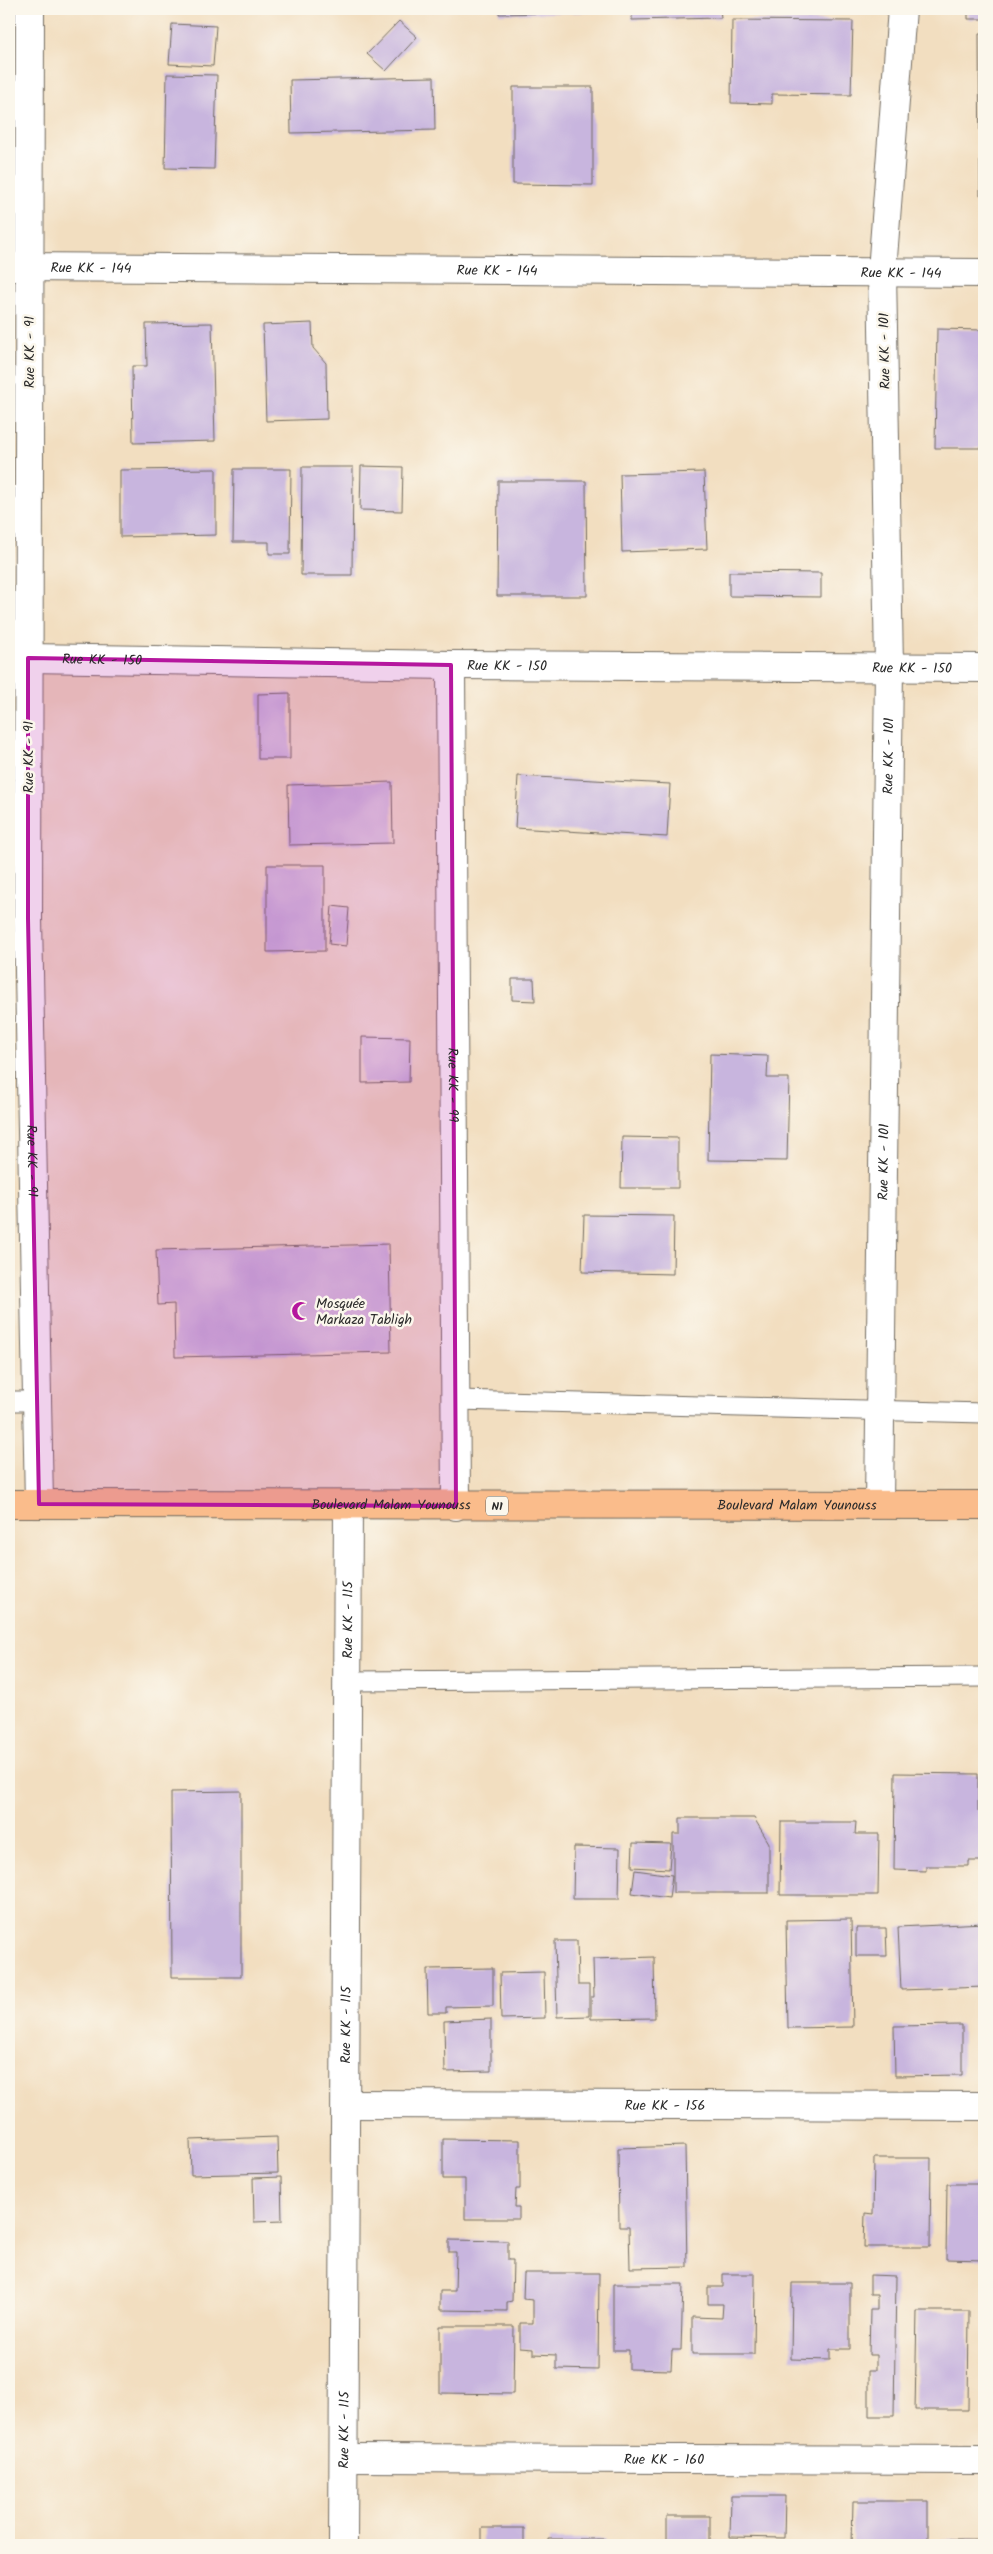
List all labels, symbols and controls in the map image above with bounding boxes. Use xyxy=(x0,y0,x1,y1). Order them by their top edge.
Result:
street label: Rue KK - 144 xyxy=(50,257,132,280)
street label: Rue KK - 144 xyxy=(456,260,538,282)
street label: Rue KK - 144 xyxy=(860,262,942,285)
street label: Rue KK - 101 xyxy=(873,312,897,390)
street label: Rue KK - 91 xyxy=(19,316,41,388)
street label: Rue KK - 150 xyxy=(62,649,142,672)
street label: Rue KK - 150 xyxy=(467,655,547,678)
street label: Rue KK - 150 xyxy=(872,657,952,680)
street label: Rue KK - 101 xyxy=(877,717,900,795)
street label: Rue KK - 91 xyxy=(18,721,40,793)
street label: Rue KK - 99 xyxy=(441,1048,464,1123)
street label: Rue KK - 101 xyxy=(873,1123,896,1201)
street label: Rue KK - 91 xyxy=(20,1125,43,1197)
place label: Mosquée Markaza Tabligh xyxy=(316,1293,412,1331)
mosque icon: Mosquée Markaza Tabligh xyxy=(290,1300,312,1322)
street label: Boulevard Malam Younouss xyxy=(311,1494,471,1516)
street label: Boulevard Malam Younouss xyxy=(717,1495,877,1517)
road number: N1 xyxy=(486,1496,508,1515)
street label: Rue KK - 115 xyxy=(337,1580,360,1659)
street label: Rue KK - 115 xyxy=(335,1985,358,2064)
street label: Rue KK - 156 xyxy=(625,2095,705,2117)
street label: Rue KK - 115 xyxy=(333,2390,356,2469)
street label: Rue KK - 160 xyxy=(624,2449,704,2471)

